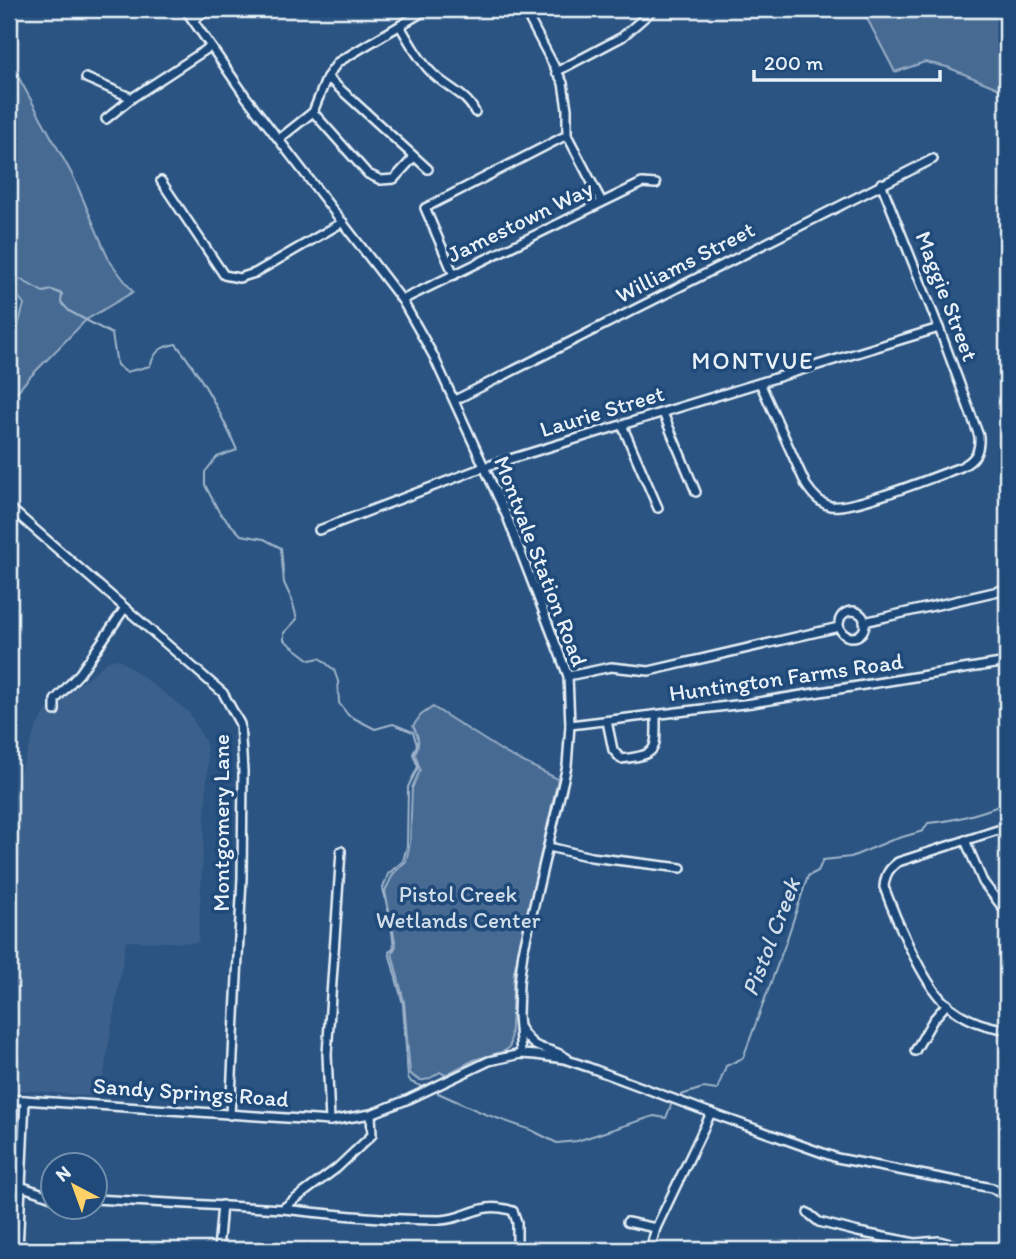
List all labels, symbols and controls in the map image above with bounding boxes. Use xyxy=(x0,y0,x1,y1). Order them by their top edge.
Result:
scale bar xyxy=(754,38,939,82)
text: 200 m xyxy=(764,50,824,75)
street label: Jamestown Way xyxy=(443,174,597,268)
street label: Williams Street xyxy=(611,215,759,309)
street label: Maggie Street xyxy=(909,227,985,365)
district label: MONTVUE xyxy=(691,346,815,375)
street label: Laurie Street xyxy=(536,379,668,443)
street label: Montvale Station Road xyxy=(488,452,594,670)
street label: Huntington Farms Road xyxy=(667,647,905,707)
street label: Montgomery Lane xyxy=(207,734,235,912)
water label: Pistol Creek xyxy=(735,872,807,1000)
park label: Pistol Creek Wetlands Center xyxy=(376,880,541,934)
street label: Sandy Springs Road xyxy=(92,1071,290,1113)
north arrow xyxy=(38,1150,108,1220)
text: N xyxy=(51,1161,76,1186)

